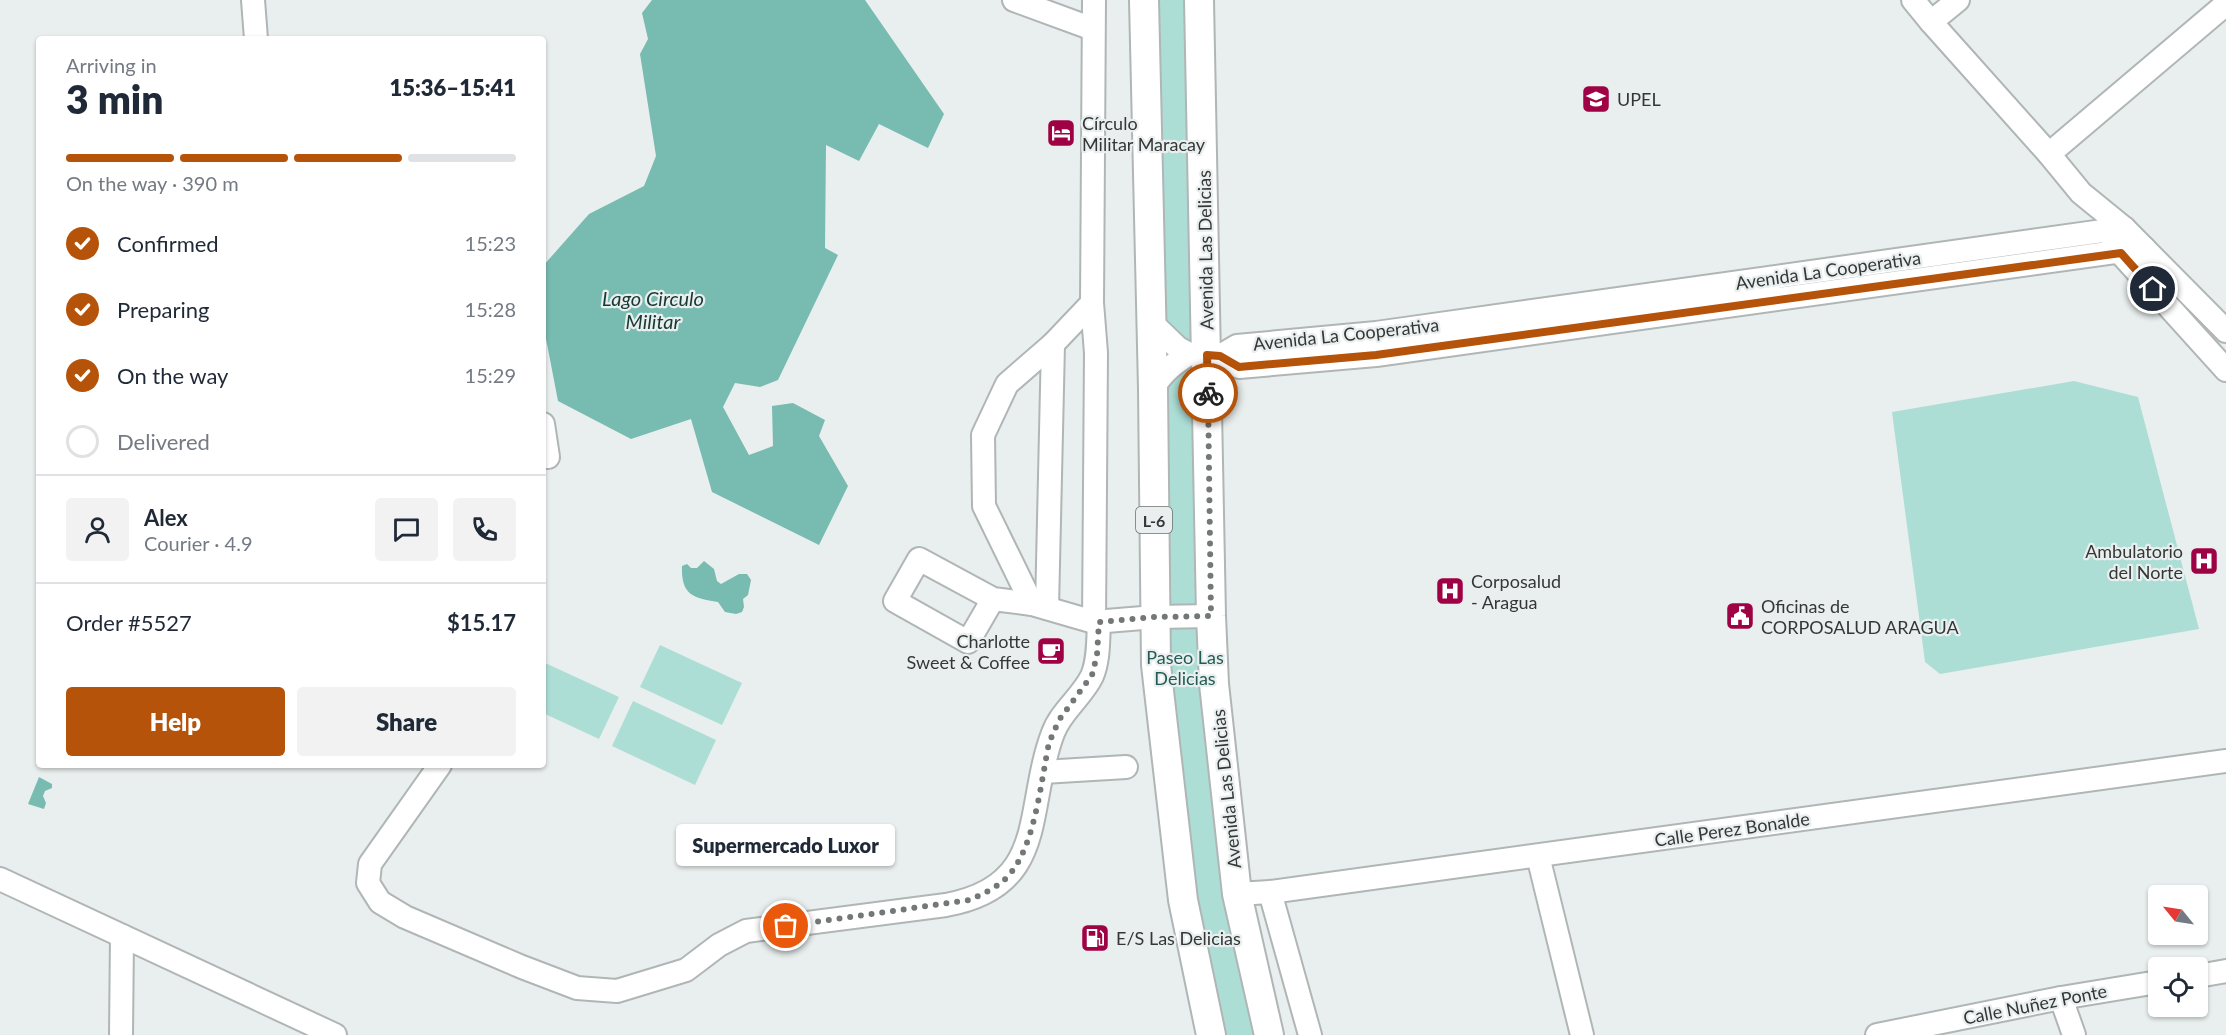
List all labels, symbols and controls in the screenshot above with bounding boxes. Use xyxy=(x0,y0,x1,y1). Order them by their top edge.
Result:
text: Arriving in xyxy=(66,53,157,77)
text: 15:36–15:41 xyxy=(390,74,516,101)
text: 3 min xyxy=(66,76,163,122)
school or university icon: UPEL xyxy=(1580,83,1612,115)
place label: UPEL xyxy=(1617,88,1661,110)
place label: Círculo Militar Maracay xyxy=(1082,112,1206,155)
hotel icon: Círculo Militar Maracay xyxy=(1045,117,1077,149)
street label: Avenida Las Delicias xyxy=(1193,170,1217,330)
text: On the way · 390 m xyxy=(66,171,239,195)
icon: check xyxy=(66,227,99,260)
text: Confirmed xyxy=(117,230,219,257)
text: 15:23 xyxy=(465,231,516,255)
street label: Avenida La Cooperativa xyxy=(1734,246,1922,294)
pin xyxy=(2127,263,2178,314)
icon: home xyxy=(2136,272,2169,305)
water label: Lago Circulo Militar xyxy=(602,286,704,333)
icon: check xyxy=(66,293,99,326)
text: Preparing xyxy=(117,296,209,323)
text: 15:28 xyxy=(465,297,516,321)
street label: Avenida La Cooperativa xyxy=(1252,313,1440,355)
icon: check xyxy=(66,359,99,392)
text: On the way xyxy=(117,362,228,389)
text: 15:29 xyxy=(465,363,516,387)
courier xyxy=(1178,363,1238,423)
icon: bike xyxy=(1192,377,1225,410)
text: Delivered xyxy=(117,428,210,455)
button: person xyxy=(66,498,129,561)
button: chat xyxy=(375,498,438,561)
button: phone xyxy=(453,498,516,561)
text: Alex xyxy=(144,504,188,531)
road number: L-6 xyxy=(1136,507,1172,533)
text: Courier · 4.9 xyxy=(144,531,253,555)
place label: Ambulatorio del Norte xyxy=(2085,540,2183,583)
hospital icon: Ambulatorio del Norte xyxy=(2188,545,2220,577)
place label: Corposalud - Aragua xyxy=(1471,570,1561,613)
hospital icon: Corposalud - Aragua xyxy=(1434,575,1466,607)
place label: Oficinas de CORPOSALUD ARAGUA xyxy=(1761,595,1960,638)
public building icon: Oficinas de CORPOSALUD ARAGUA xyxy=(1724,600,1756,632)
text: Order #5527 xyxy=(66,609,192,636)
text: $15.17 xyxy=(447,609,516,636)
place label: Charlotte Sweet & Coffee xyxy=(907,630,1030,673)
cafe icon: Charlotte Sweet & Coffee xyxy=(1035,635,1067,667)
park label: Paseo Las Delicias xyxy=(1146,646,1224,689)
button: Help xyxy=(66,687,285,756)
button: Share xyxy=(297,687,516,756)
street label: Avenida Las Delicias xyxy=(1207,708,1245,870)
street label: Calle Perez Bonalde xyxy=(1653,807,1811,851)
callout: Supermercado Luxor xyxy=(676,824,896,866)
text: Supermercado Luxor xyxy=(692,833,879,857)
north arrow xyxy=(2148,885,2208,945)
map controls xyxy=(2148,885,2208,1017)
pin xyxy=(760,900,811,951)
icon: bag xyxy=(769,909,802,942)
fuel station icon: E/S Las Delicias xyxy=(1079,922,1111,954)
place label: E/S Las Delicias xyxy=(1116,927,1241,949)
button: locate xyxy=(2148,957,2208,1017)
street label: Calle Nuñez Ponte xyxy=(1961,979,2109,1029)

